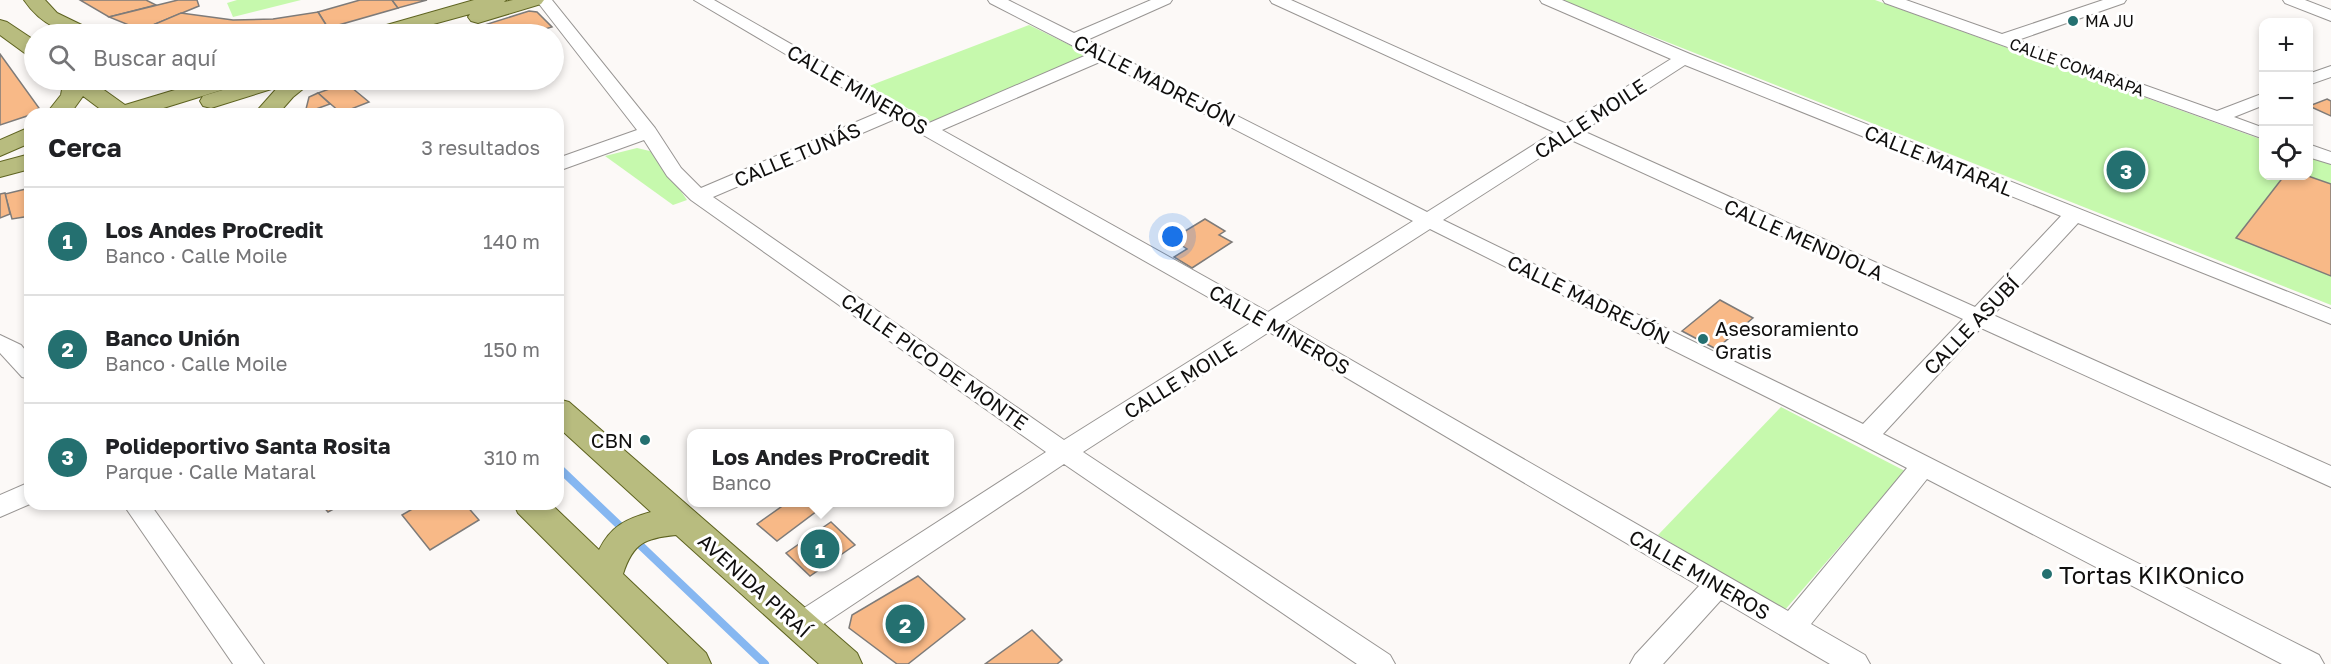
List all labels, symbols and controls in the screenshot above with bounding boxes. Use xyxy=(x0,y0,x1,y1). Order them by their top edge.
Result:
place label: MA JU xyxy=(2085,11,2134,31)
marker: MA JU xyxy=(2066,14,2080,28)
map controls xyxy=(2259,18,2313,180)
button: + xyxy=(2259,18,2313,72)
search box xyxy=(24,24,564,90)
street label: CALLE MADREJÓN xyxy=(1070,29,1240,131)
street label: CALLE COMARAPA xyxy=(2007,33,2147,101)
street label: CALLE MINEROS xyxy=(783,39,933,139)
icon: search xyxy=(45,41,78,74)
text: Buscar aquí xyxy=(93,44,216,71)
button: − xyxy=(2259,72,2313,126)
street label: CALLE MOILE xyxy=(1530,73,1650,163)
street label: CALLE TUNÁS xyxy=(730,117,864,191)
street label: CALLE MATARAL xyxy=(1861,119,2017,201)
button: locate xyxy=(2259,126,2313,180)
text: Cerca xyxy=(48,132,122,163)
text: 3 resultados xyxy=(421,135,540,159)
pin: 3 xyxy=(2106,148,2146,192)
street label: CALLE MENDIOLA xyxy=(1721,193,1887,285)
text: Los Andes ProCredit xyxy=(105,216,323,243)
your location xyxy=(1158,222,1187,251)
text: 1 xyxy=(62,229,73,253)
text: 140 m xyxy=(483,229,540,253)
text: Banco · Calle Moile xyxy=(105,243,287,267)
street label: CALLE MADREJÓN xyxy=(1504,249,1674,349)
street label: CALLE ASUBÍ xyxy=(1918,271,2024,379)
street label: CALLE MINEROS xyxy=(1205,279,1355,379)
street label: CALLE PICO DE MONTE xyxy=(837,287,1033,435)
place label: Asesoramiento Gratis xyxy=(1715,316,1859,363)
text: Banco Unión xyxy=(105,324,240,351)
marker: Asesoramiento Gratis xyxy=(1696,332,1710,346)
street label: CALLE MOILE xyxy=(1119,335,1241,423)
text: 2 xyxy=(61,337,74,361)
text: 150 m xyxy=(484,337,540,361)
text: Banco · Calle Moile xyxy=(105,351,287,375)
place label: CBN xyxy=(591,428,633,452)
popup xyxy=(687,429,954,507)
text: Polideportivo Santa Rosita xyxy=(105,432,391,459)
marker: CBN xyxy=(638,433,652,447)
text: Los Andes ProCredit xyxy=(711,443,930,470)
text: 3 xyxy=(61,445,74,469)
text: 310 m xyxy=(484,445,540,469)
text: Parque · Calle Mataral xyxy=(105,459,316,483)
text: Banco xyxy=(711,470,771,494)
street label: CALLE MINEROS xyxy=(1625,524,1775,624)
pin: 1 xyxy=(800,526,840,572)
street label: AVENIDA PIRAÍ xyxy=(694,528,817,642)
place label: Tortas KIKOnico xyxy=(2059,560,2244,589)
marker: Tortas KIKOnico xyxy=(2040,567,2054,581)
pin: 2 xyxy=(886,602,924,646)

